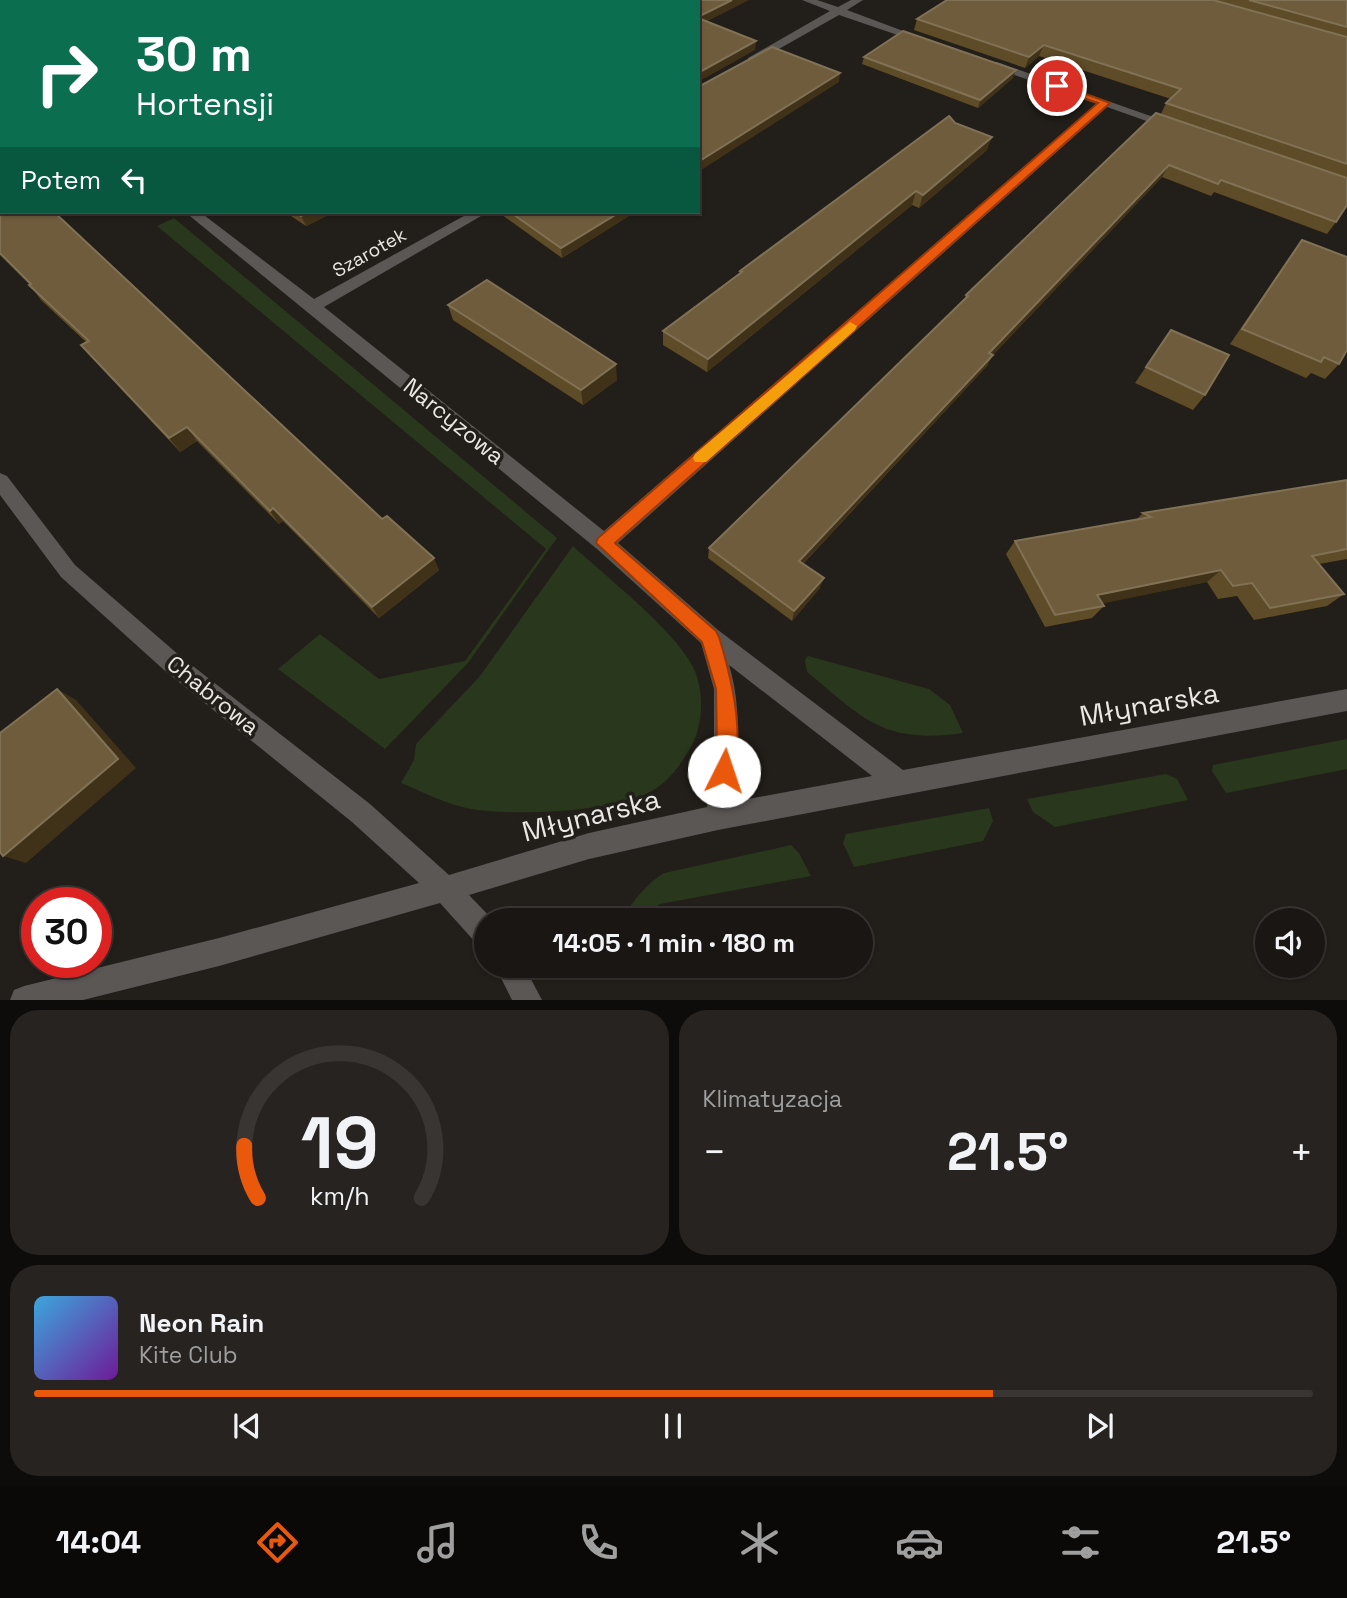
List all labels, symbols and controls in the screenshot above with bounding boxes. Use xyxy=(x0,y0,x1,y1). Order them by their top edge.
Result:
text: 30 m xyxy=(136,23,252,85)
icon: right xyxy=(21,28,112,119)
pin xyxy=(1027,56,1087,116)
icon: arrive xyxy=(1038,67,1076,105)
text: Hortensji xyxy=(136,84,274,124)
icon: left xyxy=(115,161,153,199)
text: Potem xyxy=(21,163,101,197)
street label: Szarotek xyxy=(328,222,410,283)
street label: Narcyzowa xyxy=(397,371,511,471)
street label: Chabrowa xyxy=(161,649,265,741)
street label: Młynarska xyxy=(1077,674,1221,734)
position arrow xyxy=(687,734,761,808)
street label: Młynarska xyxy=(518,780,664,850)
speed limit sign: 30 xyxy=(21,887,112,978)
map controls xyxy=(1255,908,1325,978)
button: sound xyxy=(1255,908,1325,978)
text: 14:05 · 1 min · 180 m xyxy=(552,926,795,960)
text: Klimatyzacja xyxy=(703,1084,842,1114)
text: 19 xyxy=(300,1097,378,1190)
text: 21.5° xyxy=(947,1119,1069,1185)
text: − xyxy=(703,1128,726,1176)
text: + xyxy=(1289,1128,1313,1176)
text: km/h xyxy=(309,1180,369,1212)
text: Neon Rain xyxy=(139,1306,264,1340)
text: Kite Club xyxy=(139,1340,238,1370)
icon: previous xyxy=(228,1407,266,1445)
icon: pause xyxy=(654,1407,692,1445)
icon: next xyxy=(1081,1407,1119,1445)
icon: directions xyxy=(253,1518,302,1567)
icon: music xyxy=(413,1518,462,1567)
icon: phone xyxy=(574,1518,623,1567)
icon: climate xyxy=(735,1518,784,1567)
icon: car xyxy=(895,1518,944,1567)
icon: filters xyxy=(1056,1518,1105,1567)
text: 14:04 xyxy=(56,1522,141,1562)
text: 21.5° xyxy=(1216,1522,1291,1562)

